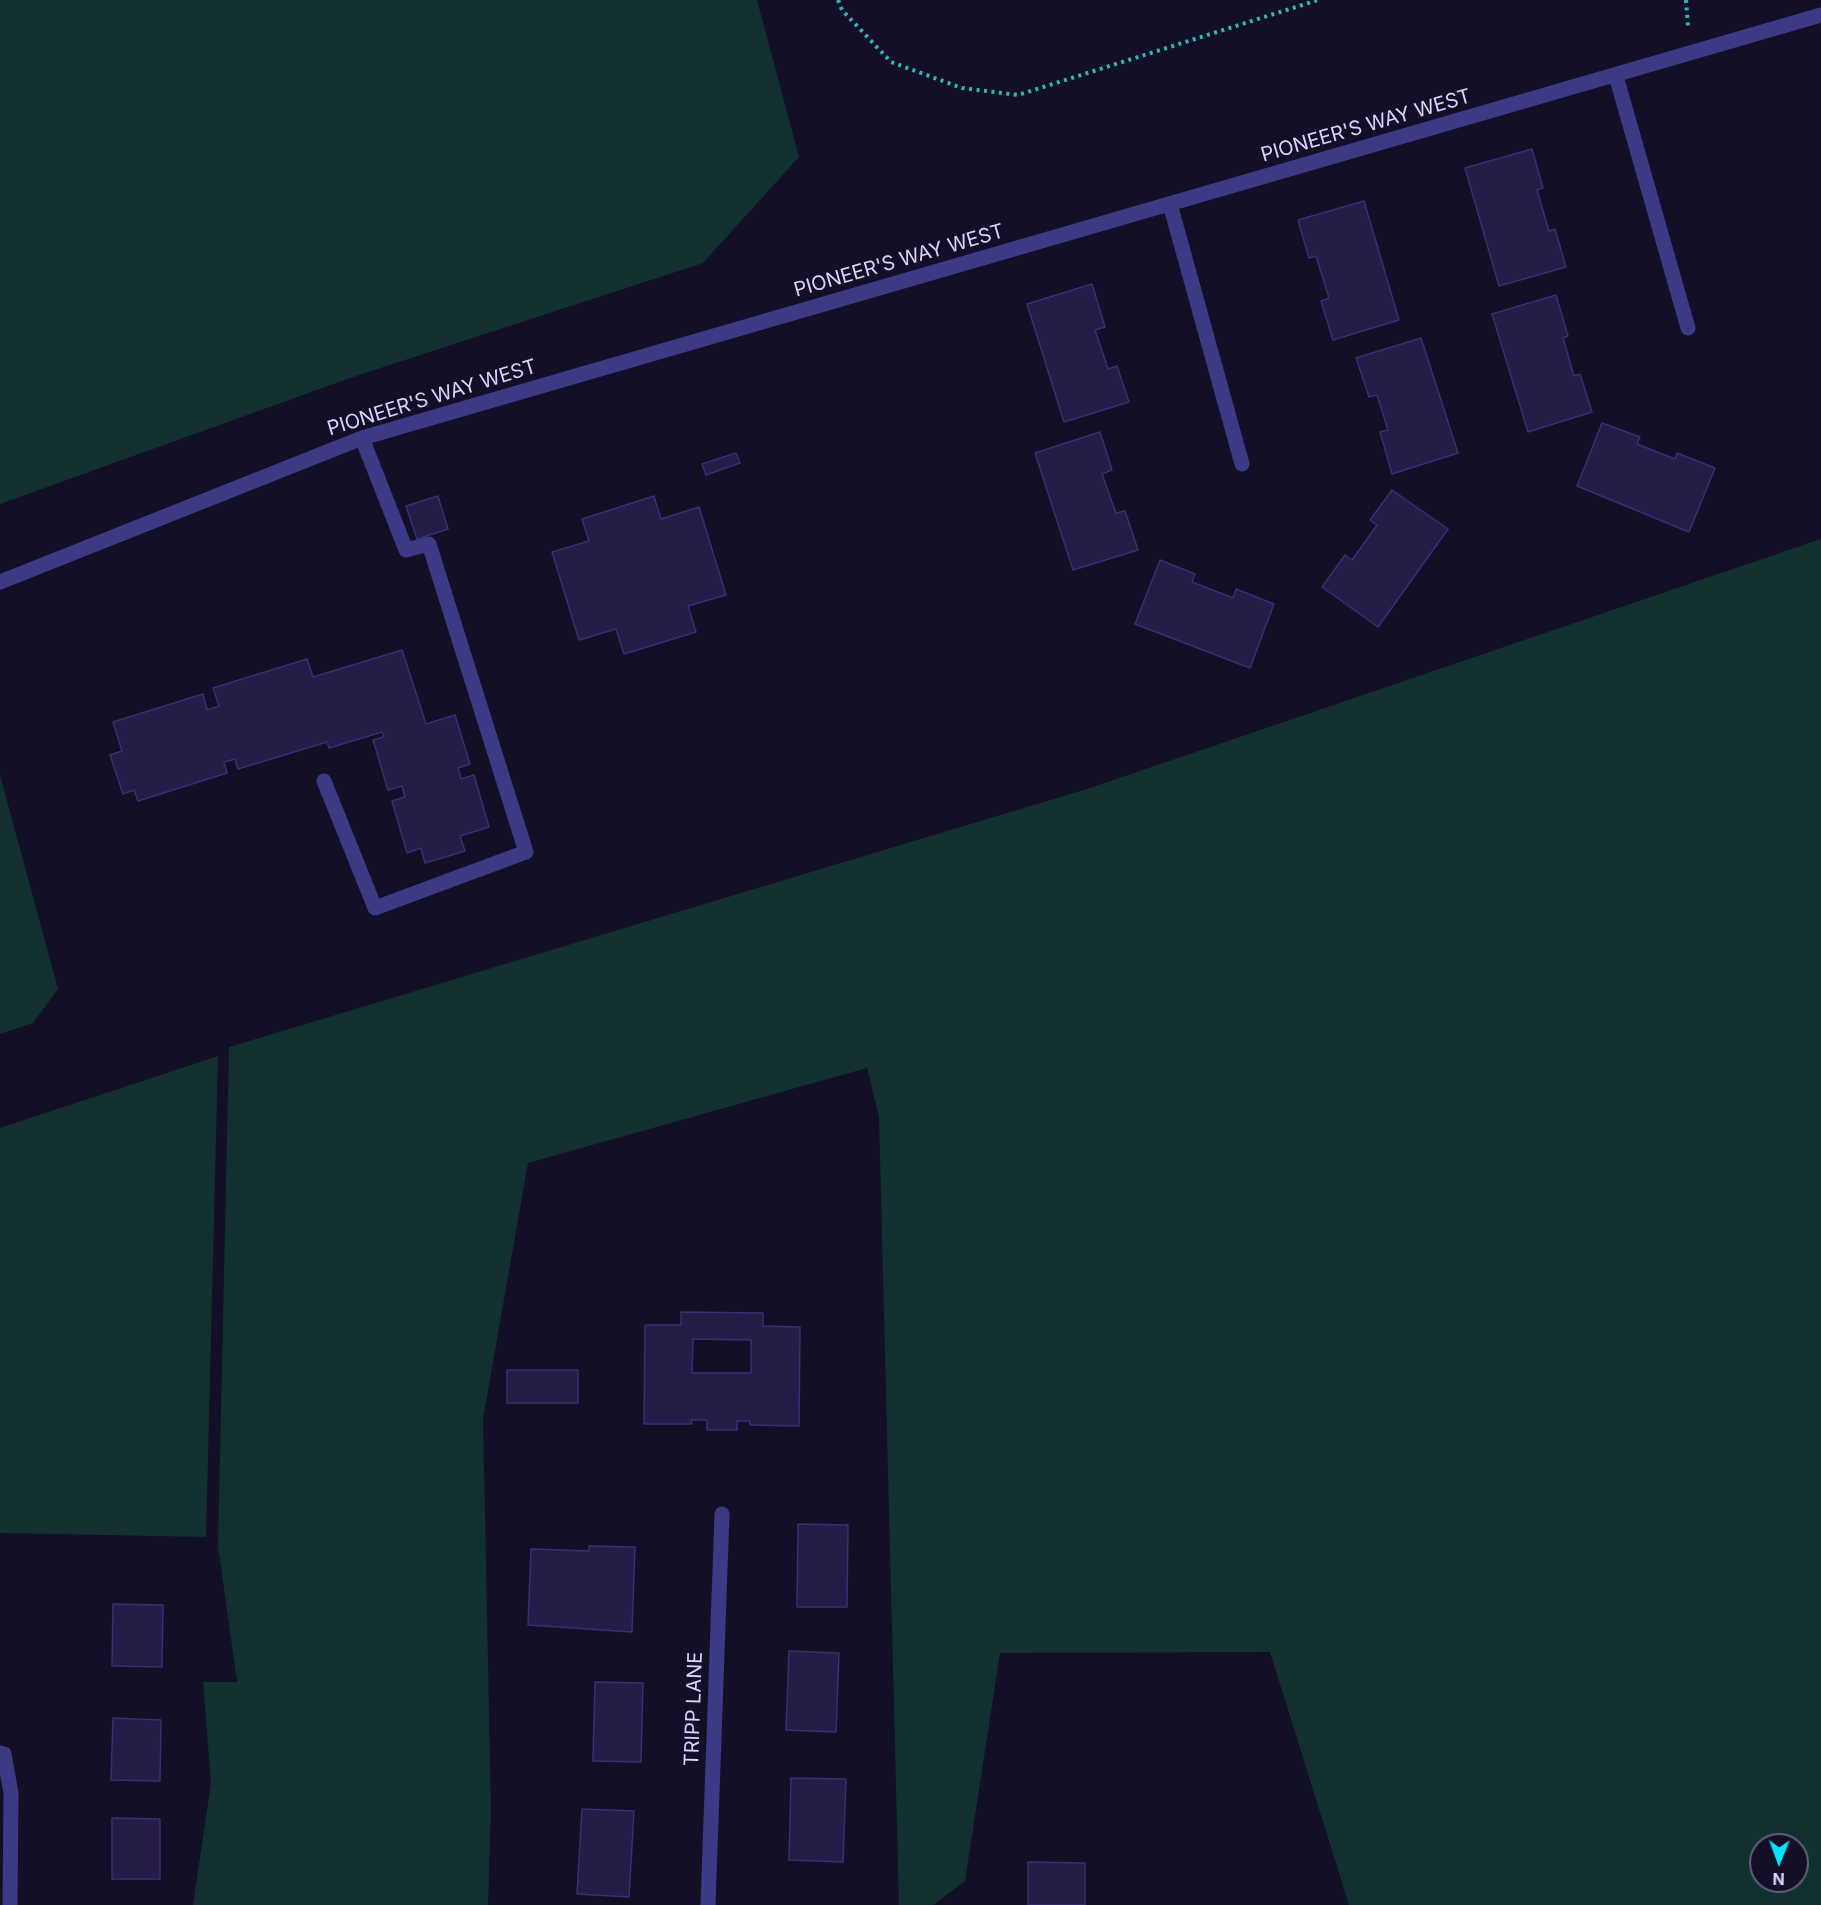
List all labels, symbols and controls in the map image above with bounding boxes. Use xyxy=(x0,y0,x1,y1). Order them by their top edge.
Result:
street label: PIONEER'S WAY WEST xyxy=(1258,84,1474,168)
street label: PIONEER'S WAY WEST xyxy=(791,219,1007,303)
street label: PIONEER'S WAY WEST xyxy=(325,355,539,441)
street label: TRIPP LANE xyxy=(680,1651,708,1767)
north arrow xyxy=(1749,1833,1809,1893)
text: N xyxy=(1772,1869,1785,1889)

